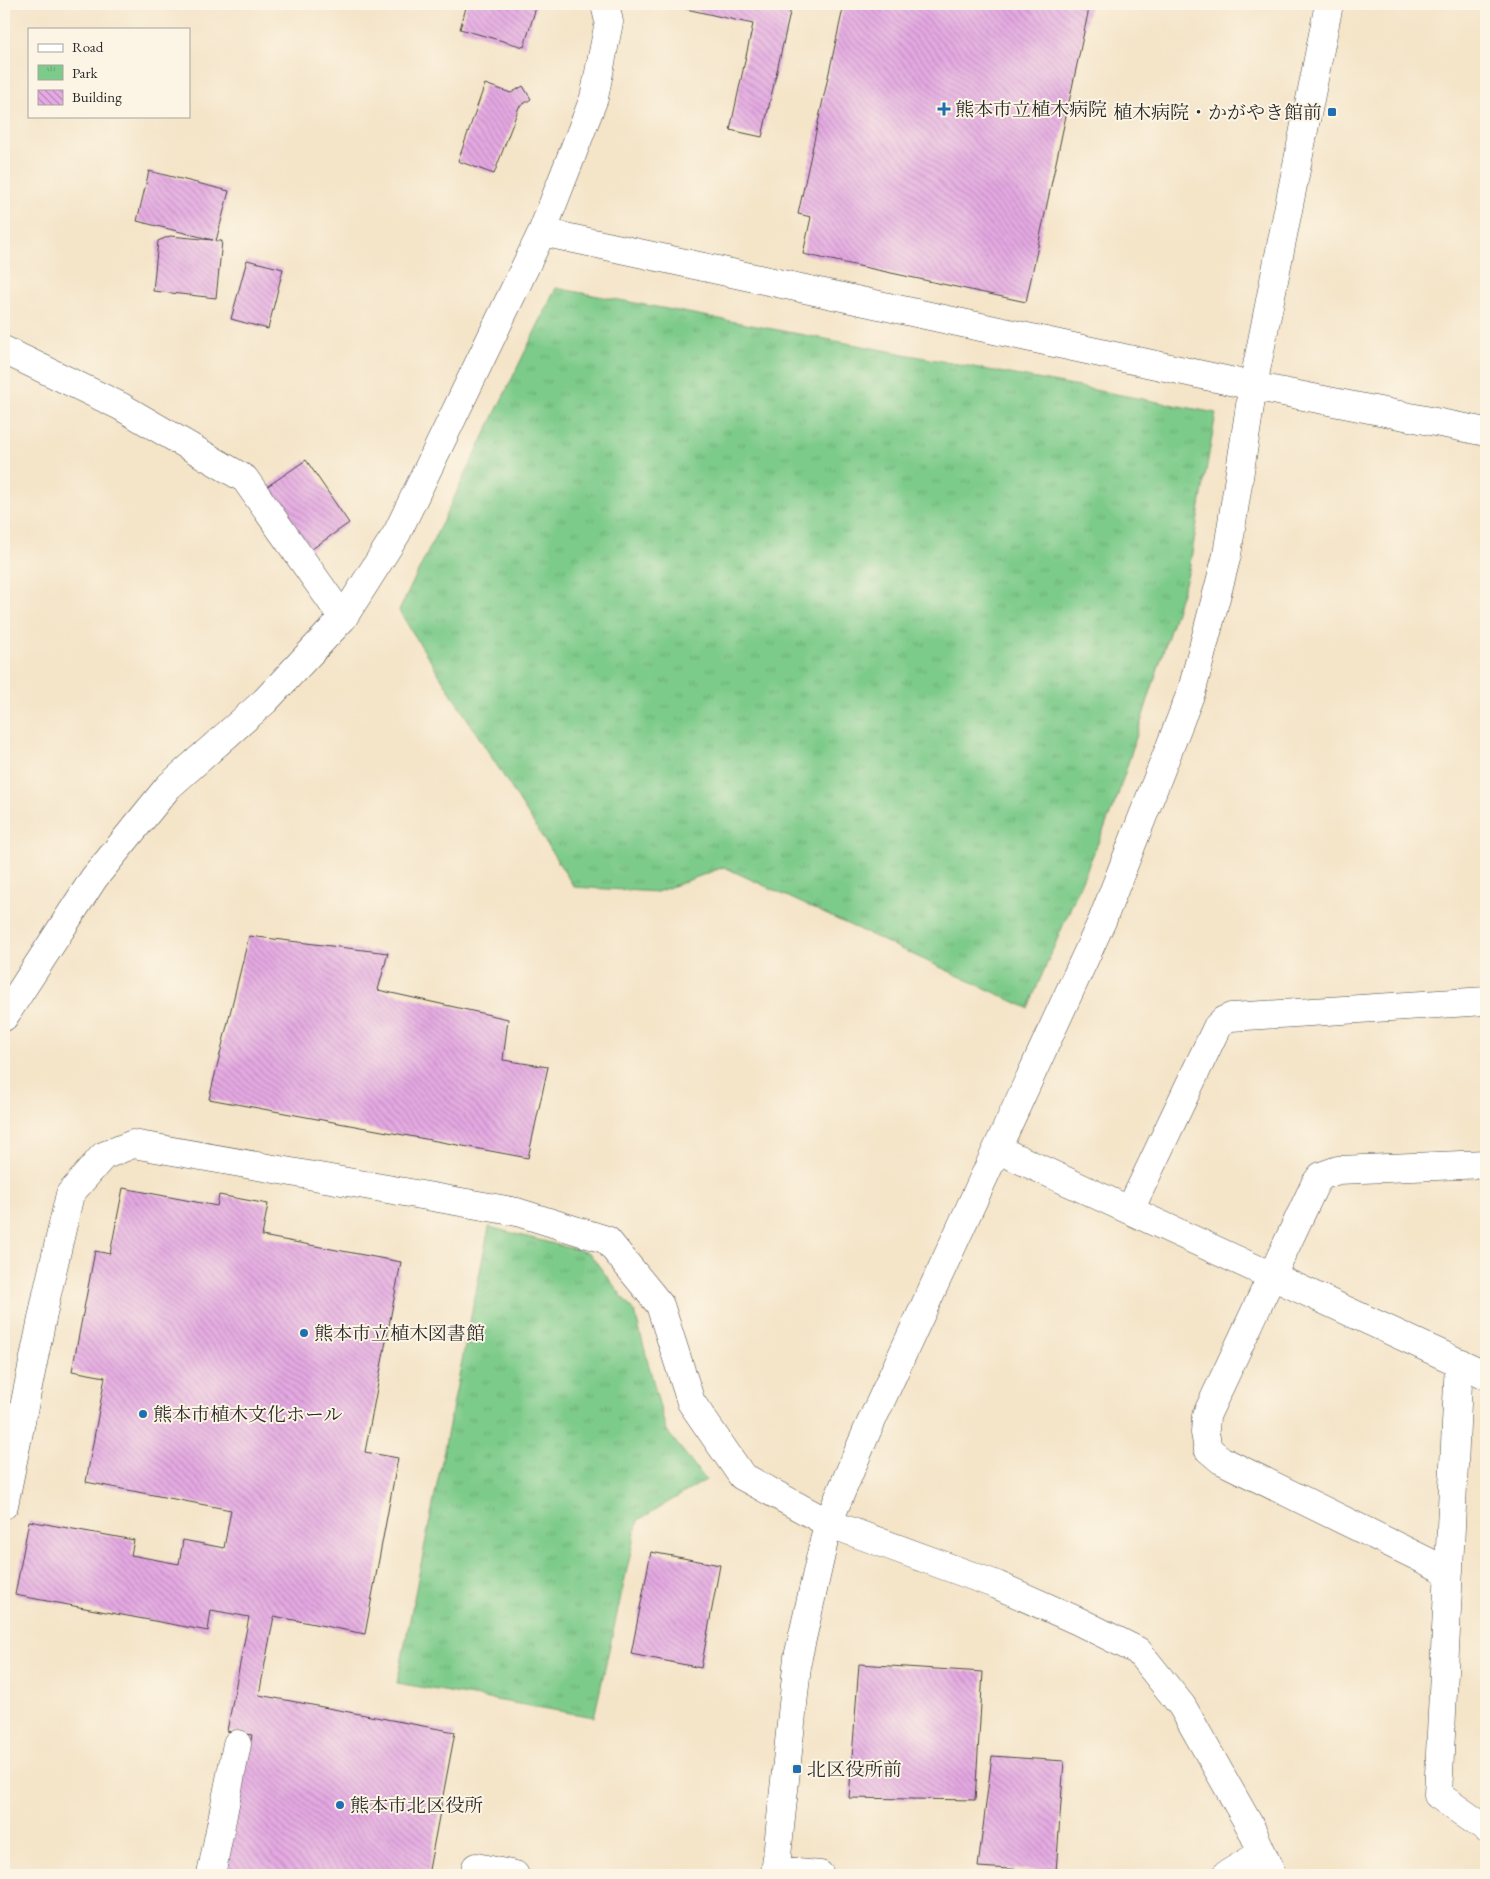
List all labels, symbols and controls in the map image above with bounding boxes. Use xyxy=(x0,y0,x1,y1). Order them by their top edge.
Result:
legend xyxy=(28,28,190,118)
text: Road xyxy=(72,37,104,56)
text: Park xyxy=(72,63,99,82)
text: Building xyxy=(72,87,122,106)
place label: 熊本市立植木病院 xyxy=(955,97,1107,122)
place label: 植木病院・かがやき館前 xyxy=(1113,100,1322,125)
marker: 熊本市立植木病院 xyxy=(937,102,951,116)
marker: 植木病院・かがやき館前 xyxy=(1326,106,1338,118)
place label: 熊本市立植木図書館 xyxy=(314,1321,485,1346)
marker: 熊本市立植木図書館 xyxy=(298,1327,310,1339)
place label: 熊本市植木文化ホール xyxy=(153,1402,343,1427)
marker: 熊本市植木文化ホール xyxy=(137,1408,149,1420)
place label: 北区役所前 xyxy=(807,1757,902,1782)
marker: 北区役所前 xyxy=(791,1763,803,1775)
place label: 熊本市北区役所 xyxy=(350,1793,483,1818)
marker: 熊本市北区役所 xyxy=(334,1799,346,1811)

